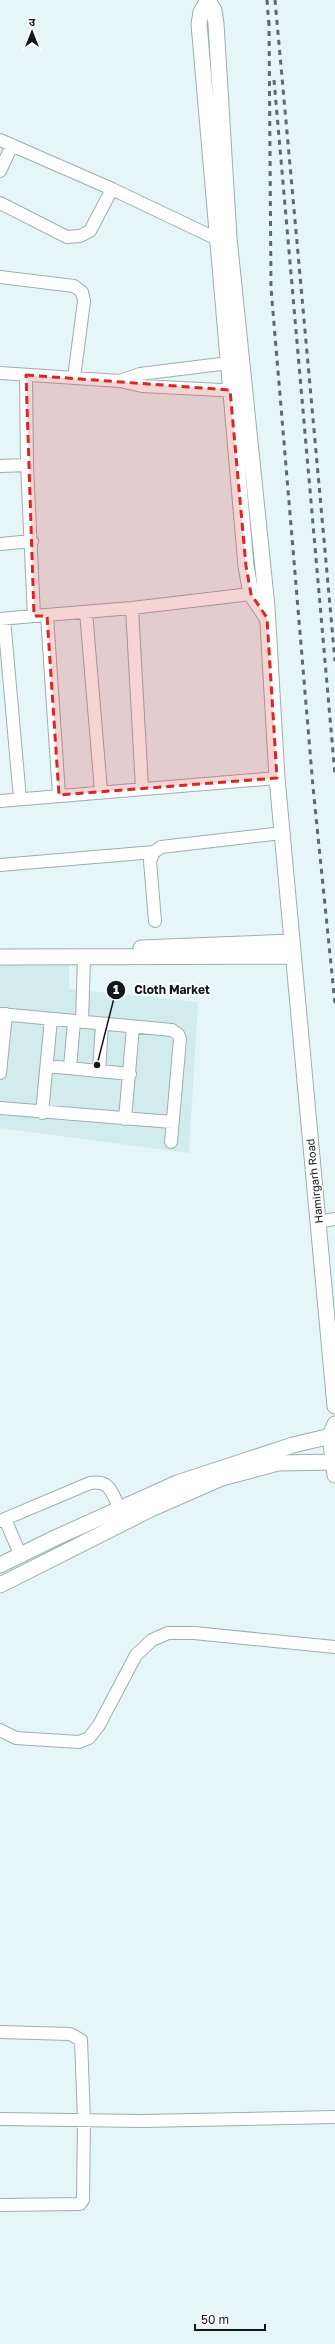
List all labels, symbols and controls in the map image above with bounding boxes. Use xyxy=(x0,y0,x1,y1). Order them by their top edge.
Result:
north arrow xyxy=(12,12,52,52)
text: उ xyxy=(29,15,36,28)
callout: Cloth Market xyxy=(106,978,217,1002)
text: 1 xyxy=(113,982,119,997)
text: Cloth Market xyxy=(134,982,210,997)
street label: Hamirgarh Road xyxy=(303,1138,325,1224)
scale bar xyxy=(195,2306,265,2332)
text: 50 m xyxy=(201,2312,229,2327)

